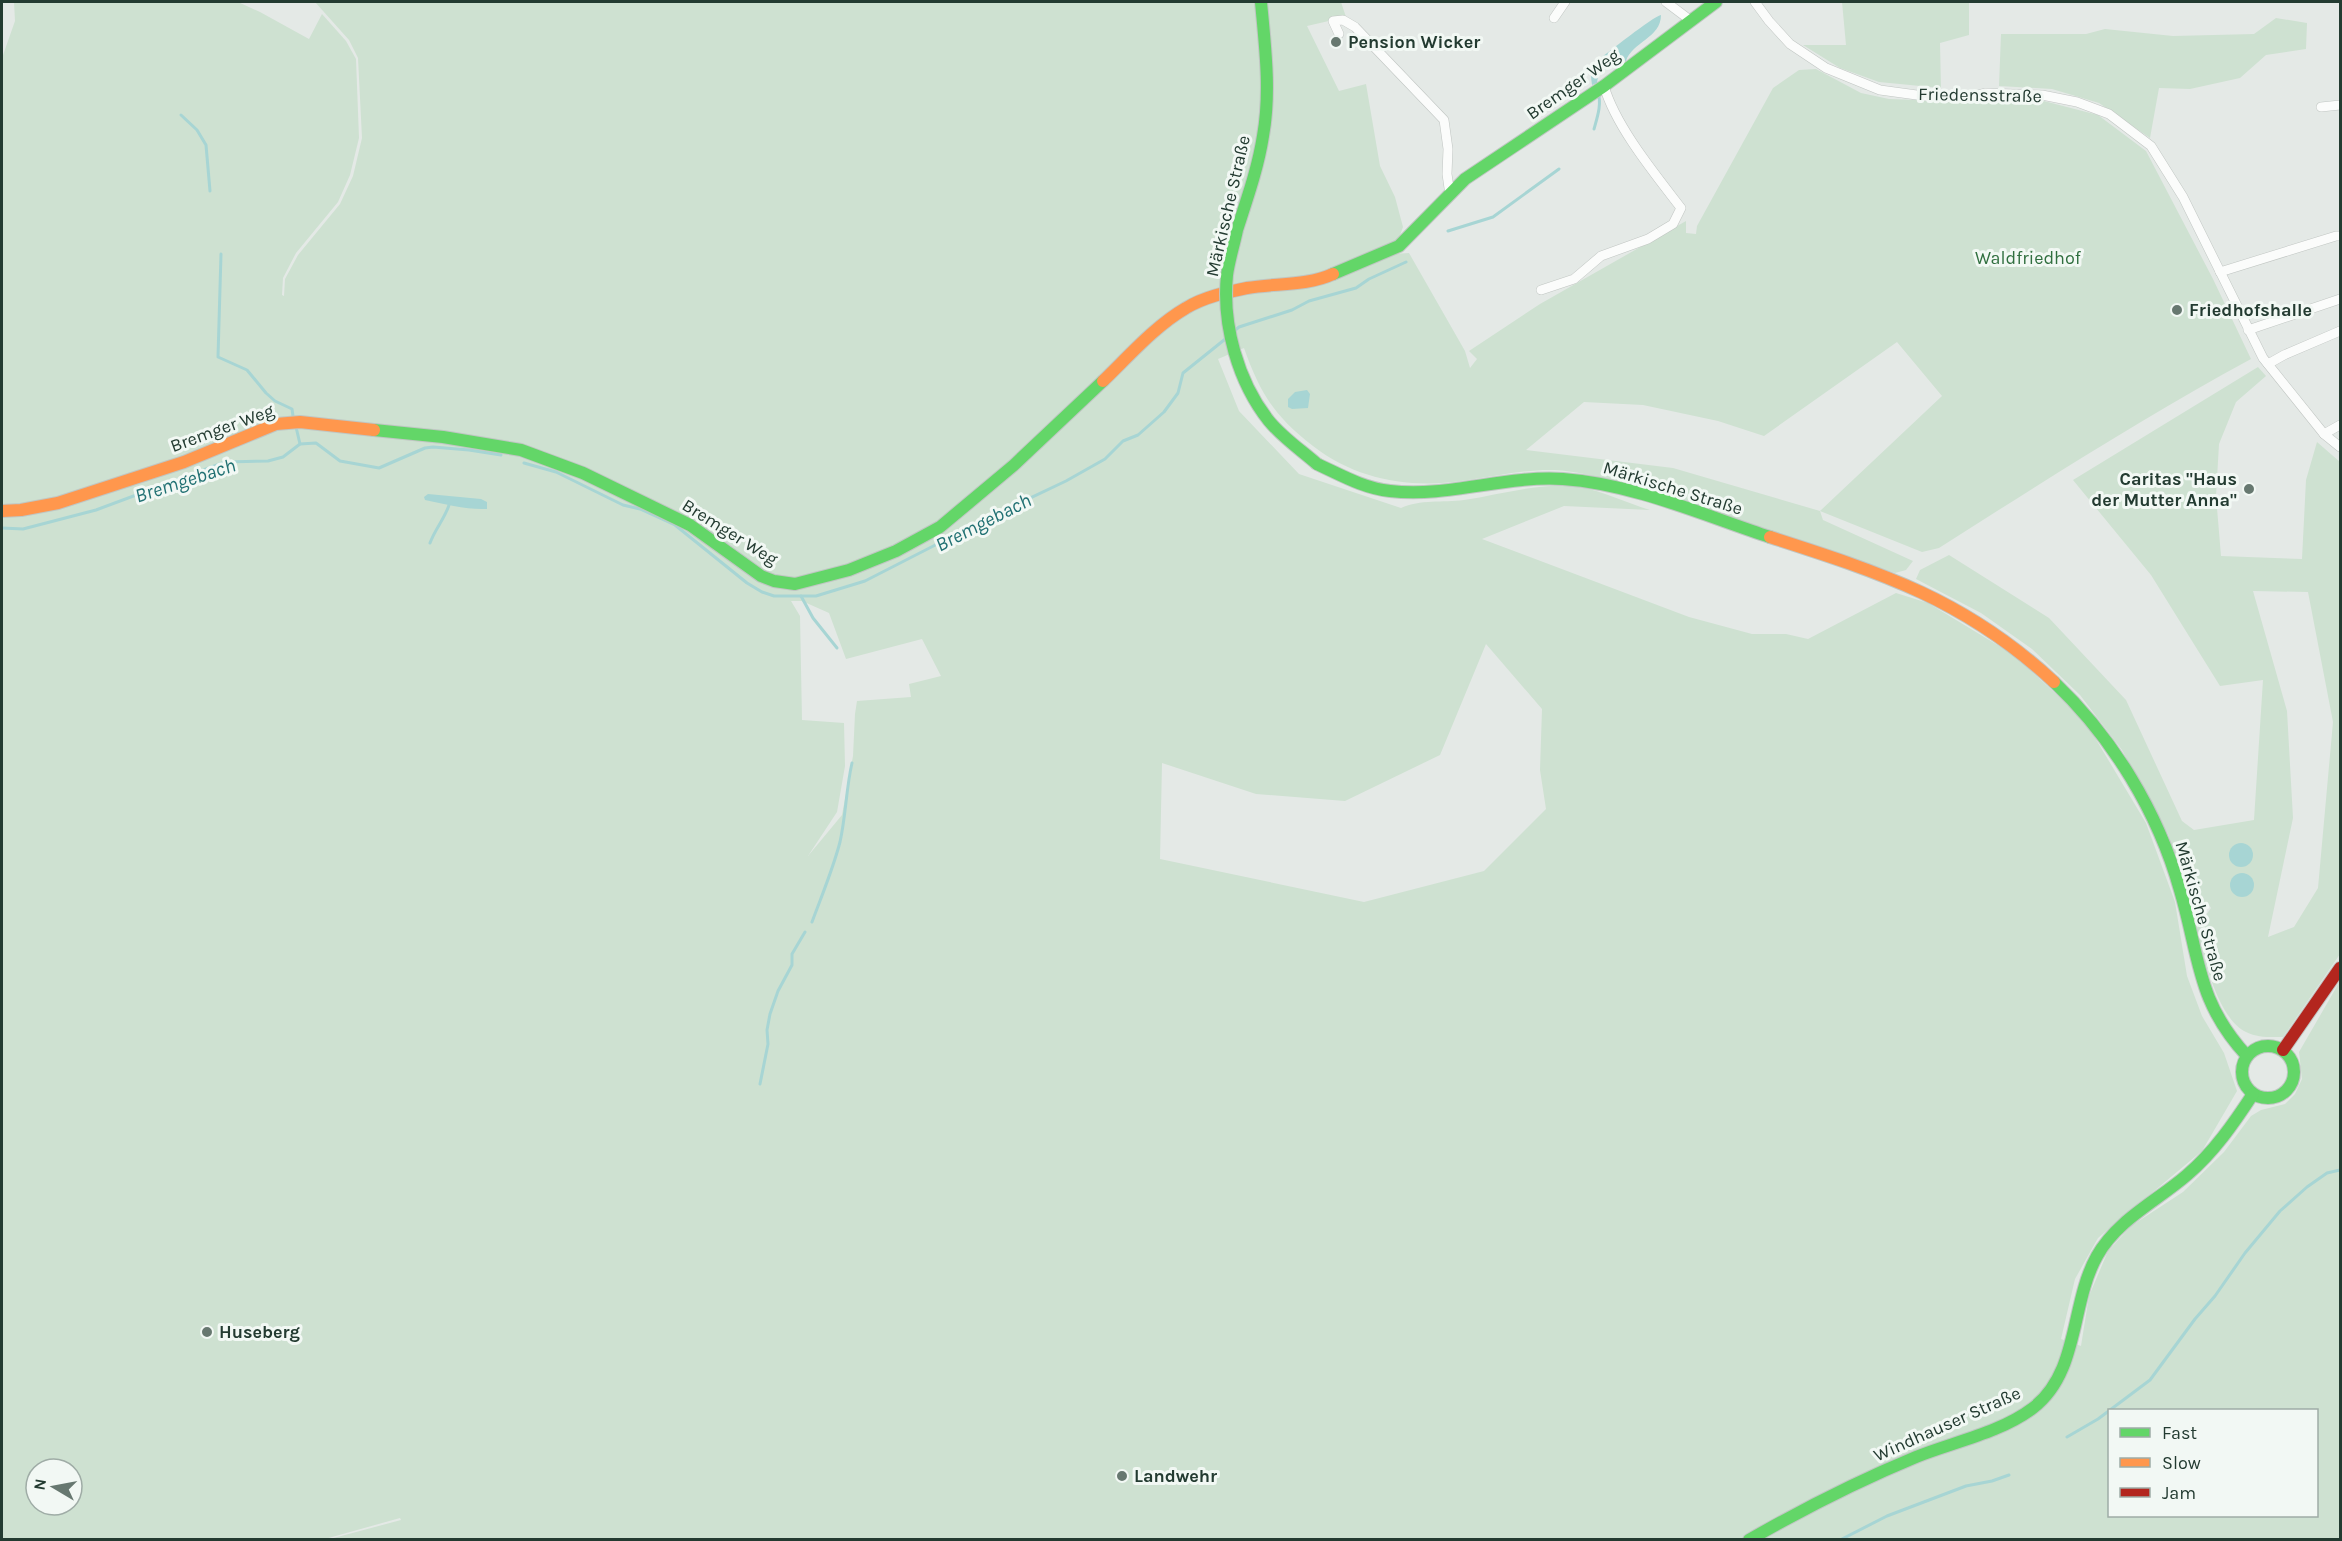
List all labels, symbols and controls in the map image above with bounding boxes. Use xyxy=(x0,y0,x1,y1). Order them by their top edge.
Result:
place label: Pension Wicker xyxy=(1348,31,1480,53)
marker: Pension Wicker xyxy=(1329,35,1343,49)
street label: Bremger Weg xyxy=(1522,44,1624,124)
street label: Friedensstraße xyxy=(1918,83,2042,107)
street label: Märkische Straße xyxy=(1201,133,1255,279)
park label: Waldfriedhof xyxy=(1975,247,2082,269)
place label: Friedhofshalle xyxy=(2189,299,2312,321)
marker: Friedhofshalle xyxy=(2170,303,2184,317)
street label: Bremger Weg xyxy=(167,399,277,457)
water label: Bremgebach xyxy=(132,453,238,508)
street label: Märkische Straße xyxy=(1601,456,1745,520)
place label: Caritas "Haus der Mutter Anna" xyxy=(2091,468,2237,511)
marker: Caritas "Haus der Mutter Anna" xyxy=(2242,482,2256,496)
water label: Bremgebach xyxy=(932,489,1035,556)
street label: Bremger Weg xyxy=(678,494,782,570)
street label: Märkische Straße xyxy=(2170,838,2232,984)
place label: Huseberg xyxy=(219,1321,301,1343)
marker: Huseberg xyxy=(200,1325,214,1339)
street label: Windhauser Straße xyxy=(1870,1382,2024,1466)
legend xyxy=(2108,1409,2318,1517)
text: Fast xyxy=(2162,1422,2197,1444)
text: Slow xyxy=(2162,1452,2201,1474)
north arrow xyxy=(24,1457,84,1517)
place label: Landwehr xyxy=(1134,1465,1217,1487)
marker: Landwehr xyxy=(1115,1469,1129,1483)
text: N xyxy=(29,1477,50,1492)
text: Jam xyxy=(2162,1482,2196,1504)

